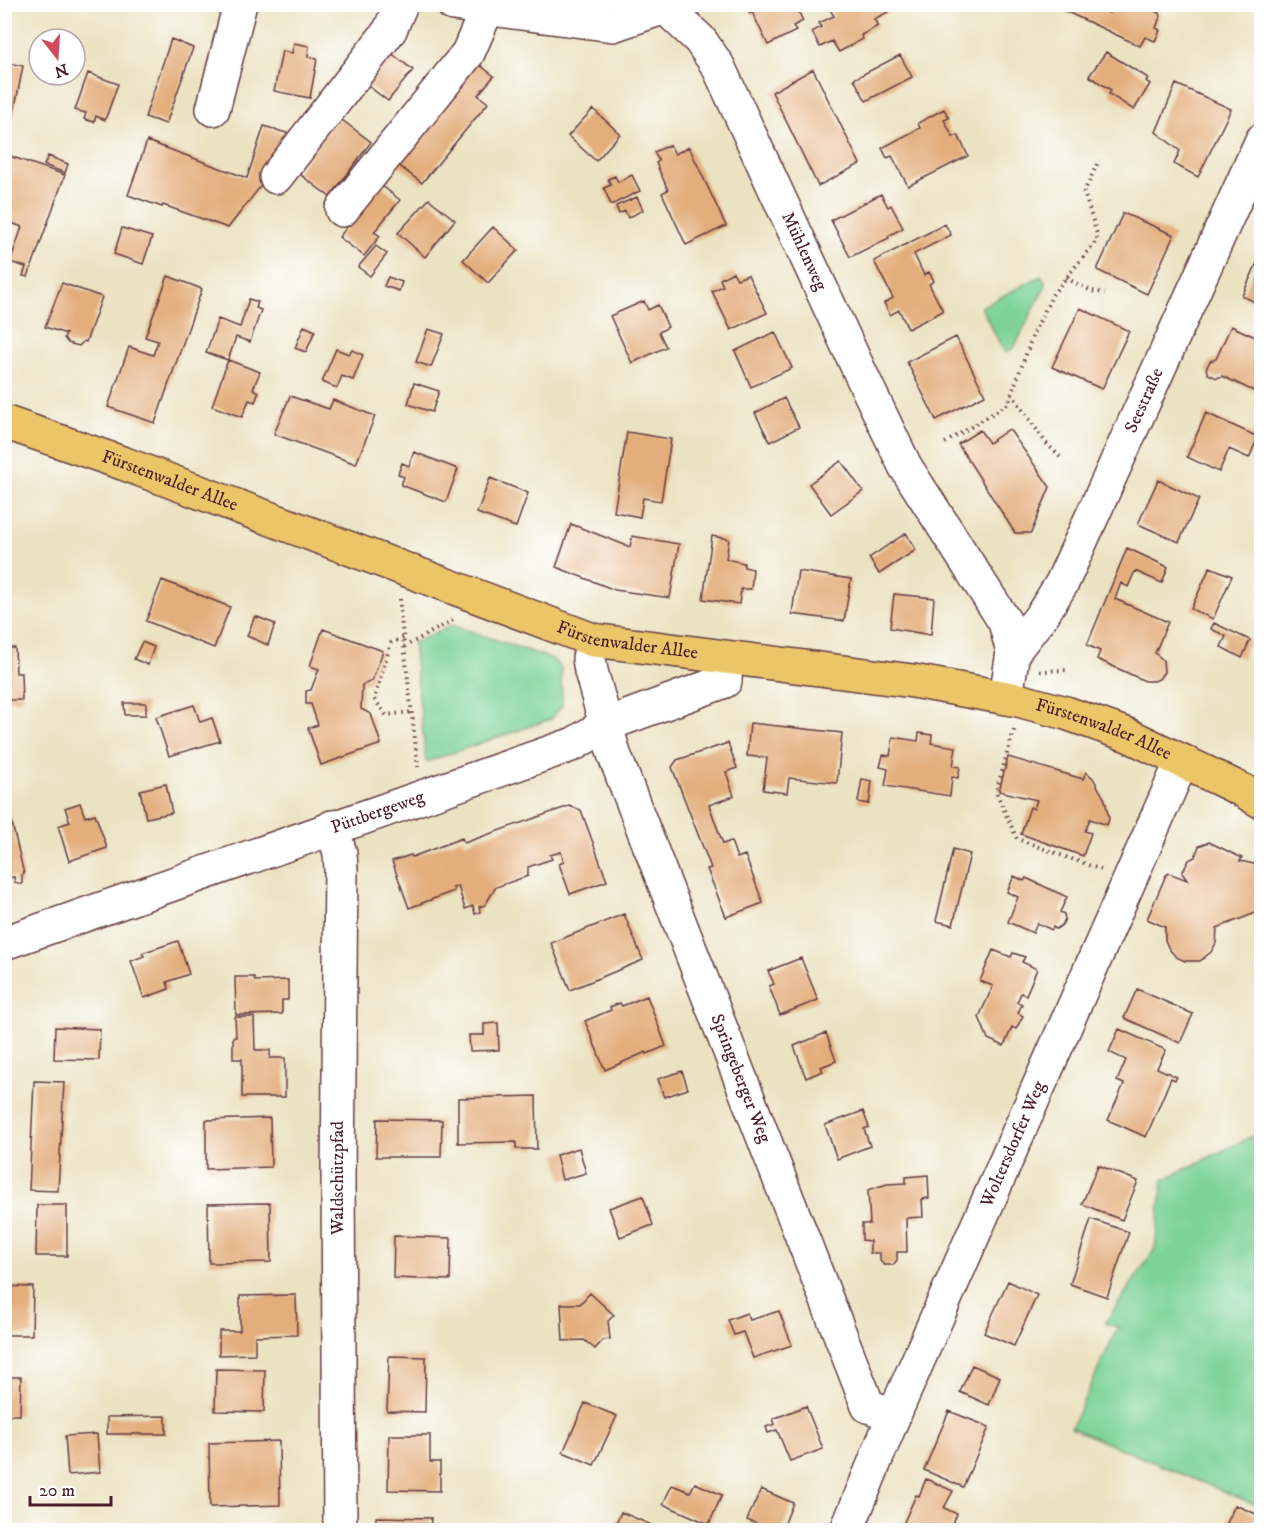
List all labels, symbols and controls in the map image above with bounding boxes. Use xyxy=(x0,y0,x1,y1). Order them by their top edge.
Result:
north arrow xyxy=(27,27,87,87)
text: N xyxy=(52,59,70,82)
street label: Mühlenweg xyxy=(776,208,832,294)
street label: Seestraße xyxy=(1120,365,1169,436)
street label: Fürstenwalder Allee xyxy=(99,446,241,516)
street label: Fürstenwalder Allee xyxy=(554,616,699,664)
street label: Fürstenwalder Allee xyxy=(1033,694,1175,765)
street label: Püttbergeweg xyxy=(328,786,428,839)
street label: Springeberger Weg xyxy=(705,1011,776,1146)
street label: Woltersdorfer Weg xyxy=(975,1078,1051,1212)
street label: Waldschützpfad xyxy=(327,1121,349,1236)
scale bar xyxy=(30,1469,111,1507)
text: 20 m xyxy=(39,1480,75,1502)

